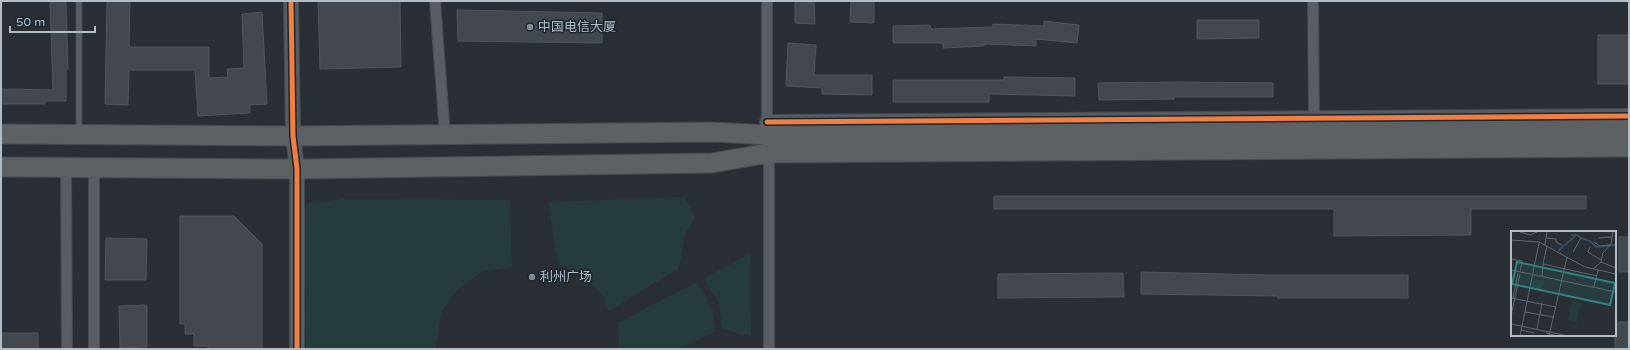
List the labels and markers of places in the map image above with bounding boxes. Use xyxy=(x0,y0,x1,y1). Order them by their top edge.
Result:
place label: 中国电信大厦 xyxy=(538,19,616,35)
marker: 中国电信大厦 xyxy=(525,22,535,32)
place label: 利州广场 xyxy=(540,269,592,285)
marker: 利州广场 xyxy=(527,272,537,282)

